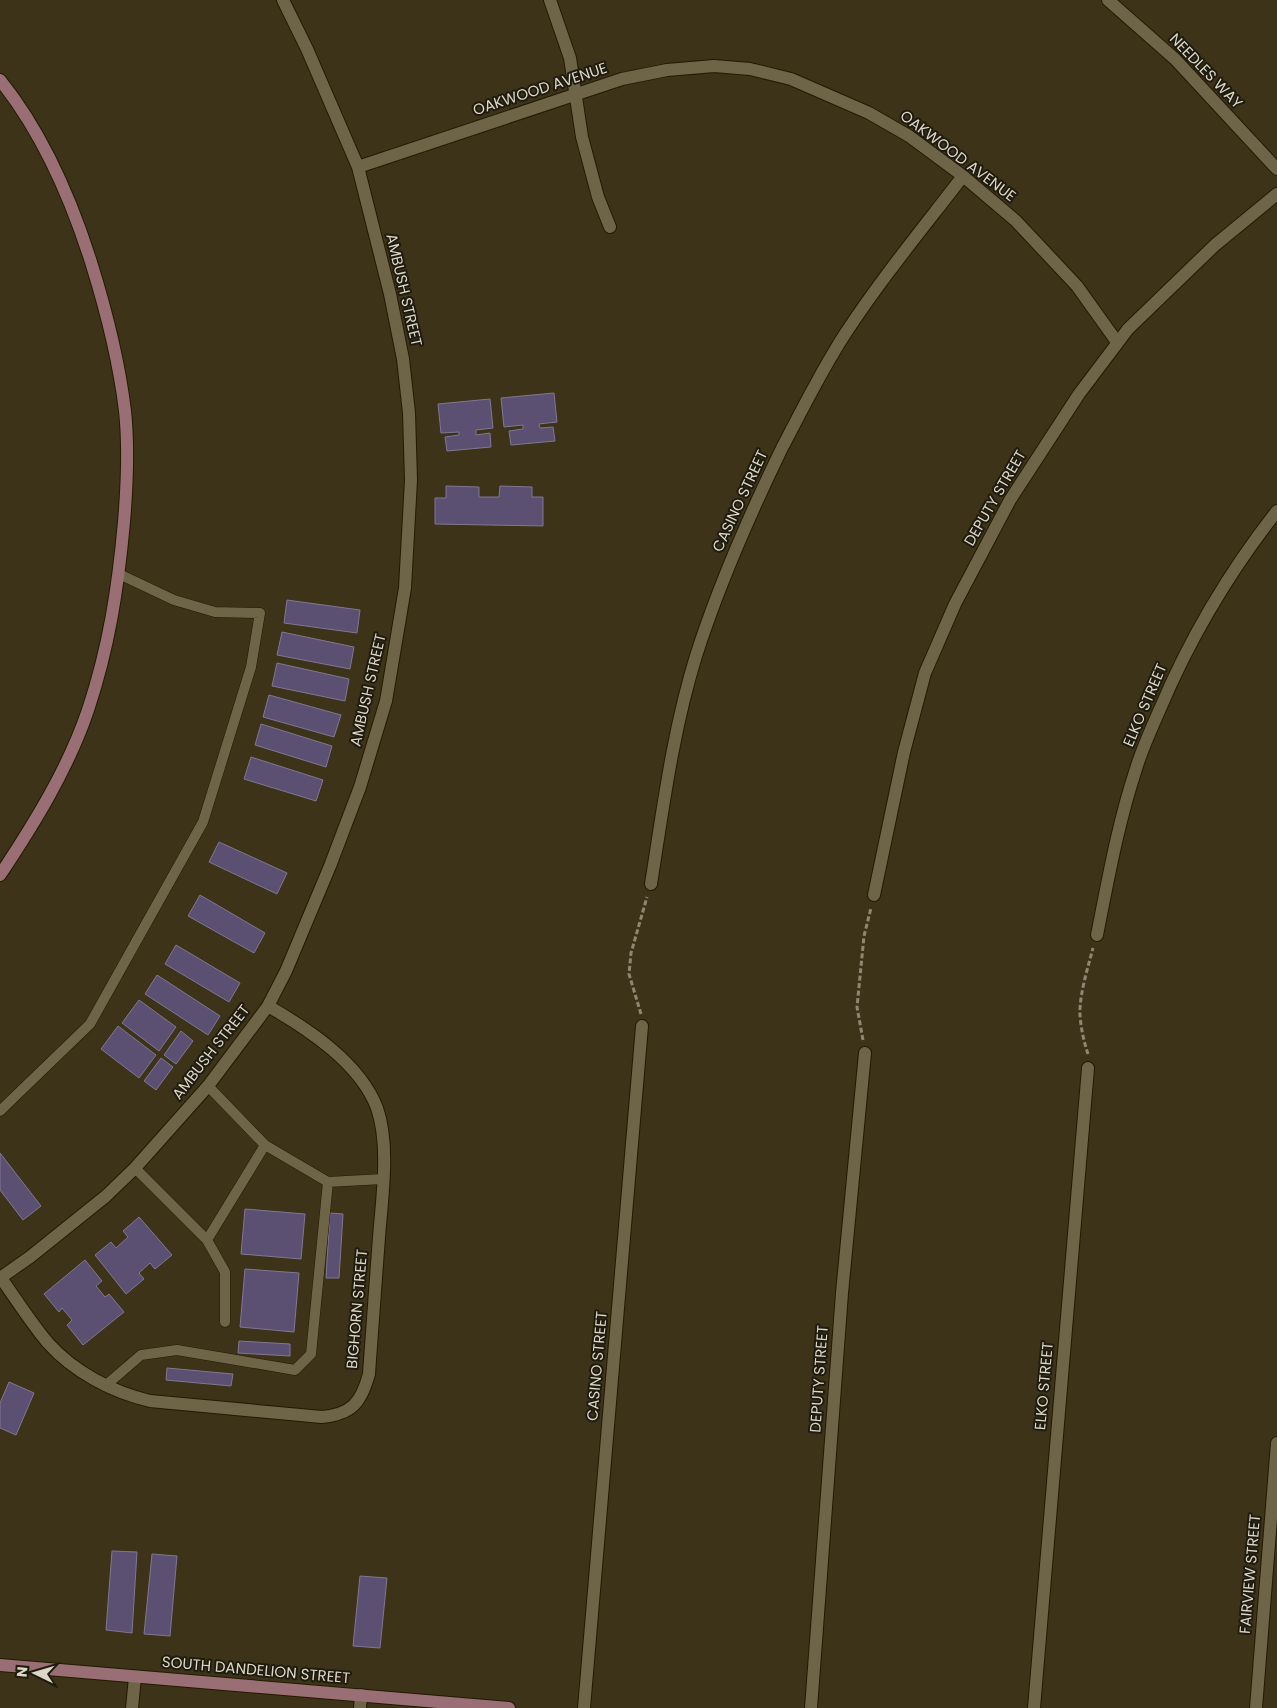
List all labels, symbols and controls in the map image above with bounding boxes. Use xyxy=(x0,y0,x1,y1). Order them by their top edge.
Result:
street label: NEEDLES WAY xyxy=(1165,28,1248,113)
street label: OAKWOOD AVENUE xyxy=(470,57,610,120)
street label: OAKWOOD AVENUE xyxy=(896,105,1021,206)
street label: AMBUSH STREET xyxy=(381,231,428,348)
street label: CASINO STREET xyxy=(707,446,772,555)
street label: DEPUTY STREET xyxy=(959,446,1031,550)
street label: AMBUSH STREET xyxy=(344,631,391,748)
street label: ELKO STREET xyxy=(1118,660,1171,750)
street label: AMBUSH STREET xyxy=(167,1000,254,1104)
street label: BIGHORN STREET xyxy=(341,1248,372,1370)
street label: CASINO STREET xyxy=(581,1310,612,1422)
street label: DEPUTY STREET xyxy=(804,1325,833,1433)
street label: ELKO STREET xyxy=(1029,1341,1058,1431)
street label: FAIRVIEW STREET xyxy=(1234,1513,1265,1635)
north arrow xyxy=(10,1648,60,1698)
street label: SOUTH DANDELION STREET xyxy=(161,1651,351,1688)
text: N xyxy=(12,1666,32,1678)

